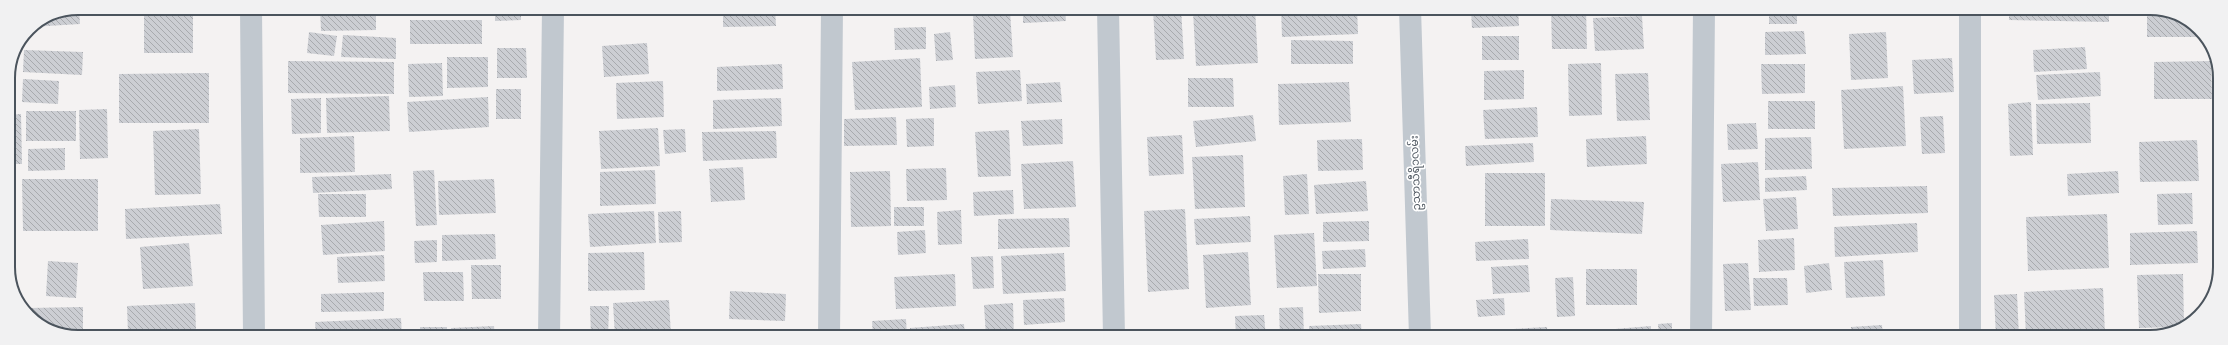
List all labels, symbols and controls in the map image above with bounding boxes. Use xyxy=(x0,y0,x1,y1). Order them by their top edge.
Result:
street label: ဥသာသီရိ၁လမ်း xyxy=(1407,135,1425,211)

